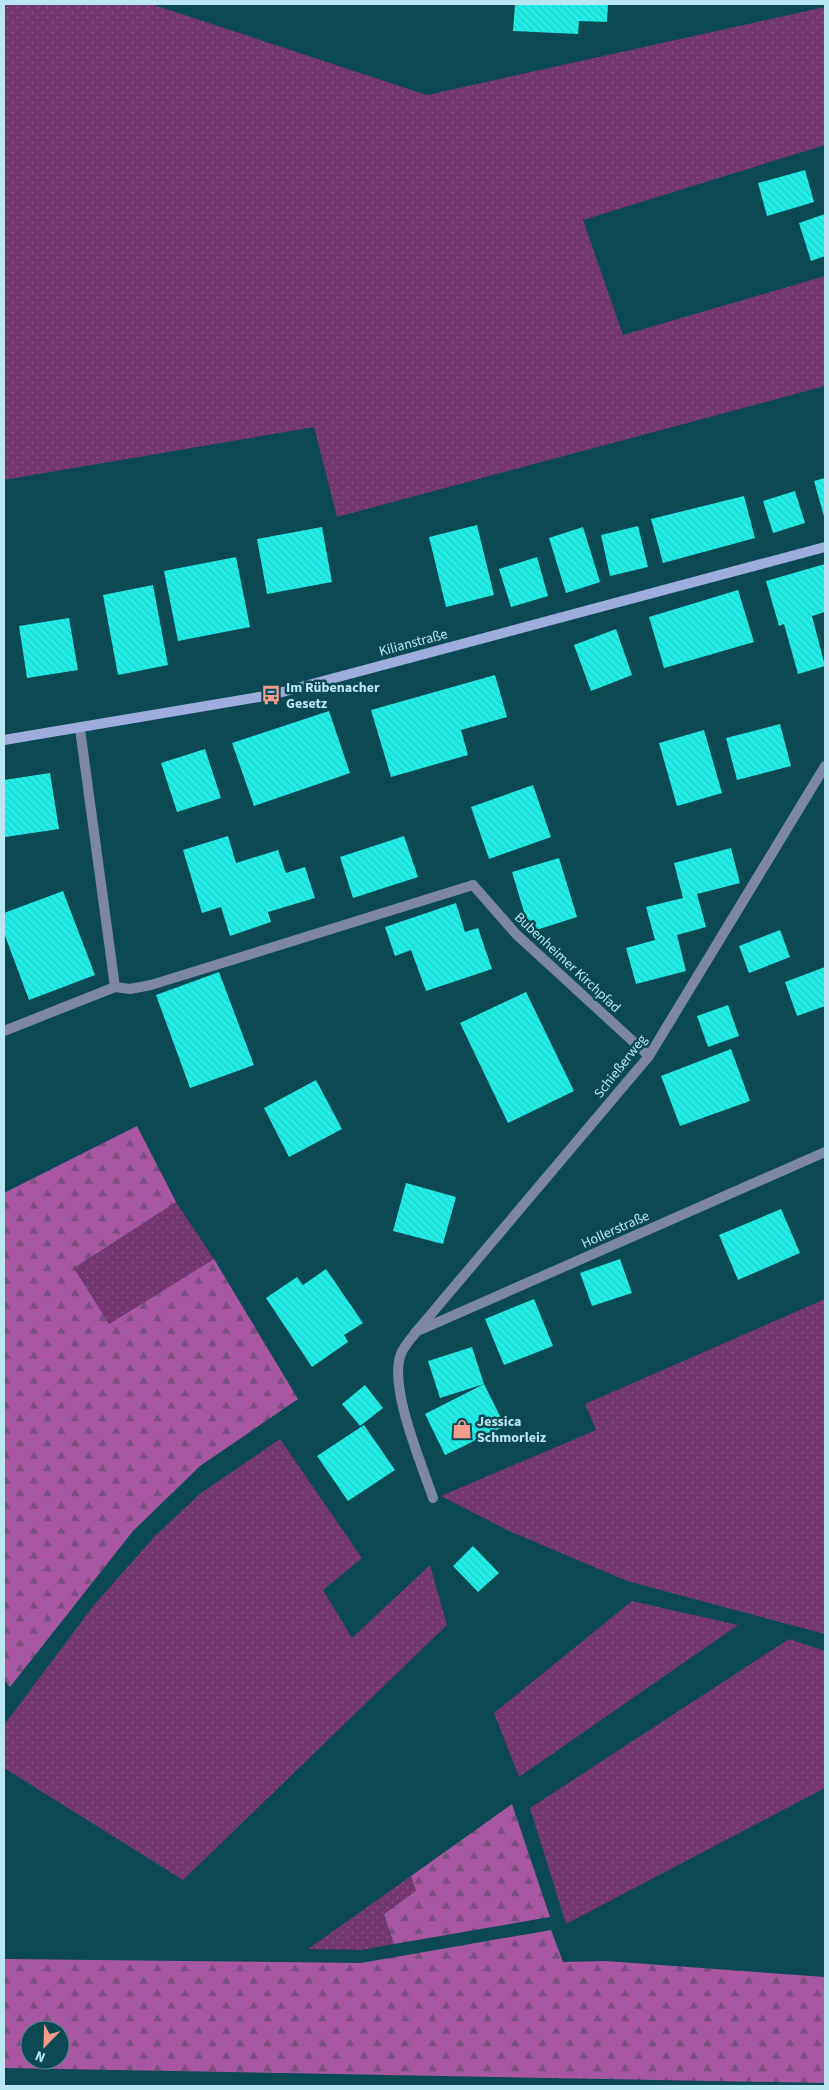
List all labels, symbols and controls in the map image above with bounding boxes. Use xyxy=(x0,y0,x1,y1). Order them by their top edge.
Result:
street label: Kilianstraße xyxy=(377,624,450,662)
place label: Im Rübenacher Gesetz xyxy=(286,678,380,714)
bus stop icon: Im Rübenacher Gesetz xyxy=(260,684,282,706)
street label: Bubenheimer Kirchpfad xyxy=(510,908,625,1017)
street label: Schießerweg xyxy=(590,1031,652,1103)
street label: Hollerstraße xyxy=(578,1206,653,1254)
place label: Jessica Schmorleiz xyxy=(477,1412,547,1448)
shop icon: Jessica Schmorleiz xyxy=(451,1418,473,1440)
north arrow xyxy=(20,2020,70,2070)
text: N xyxy=(32,2045,49,2067)

